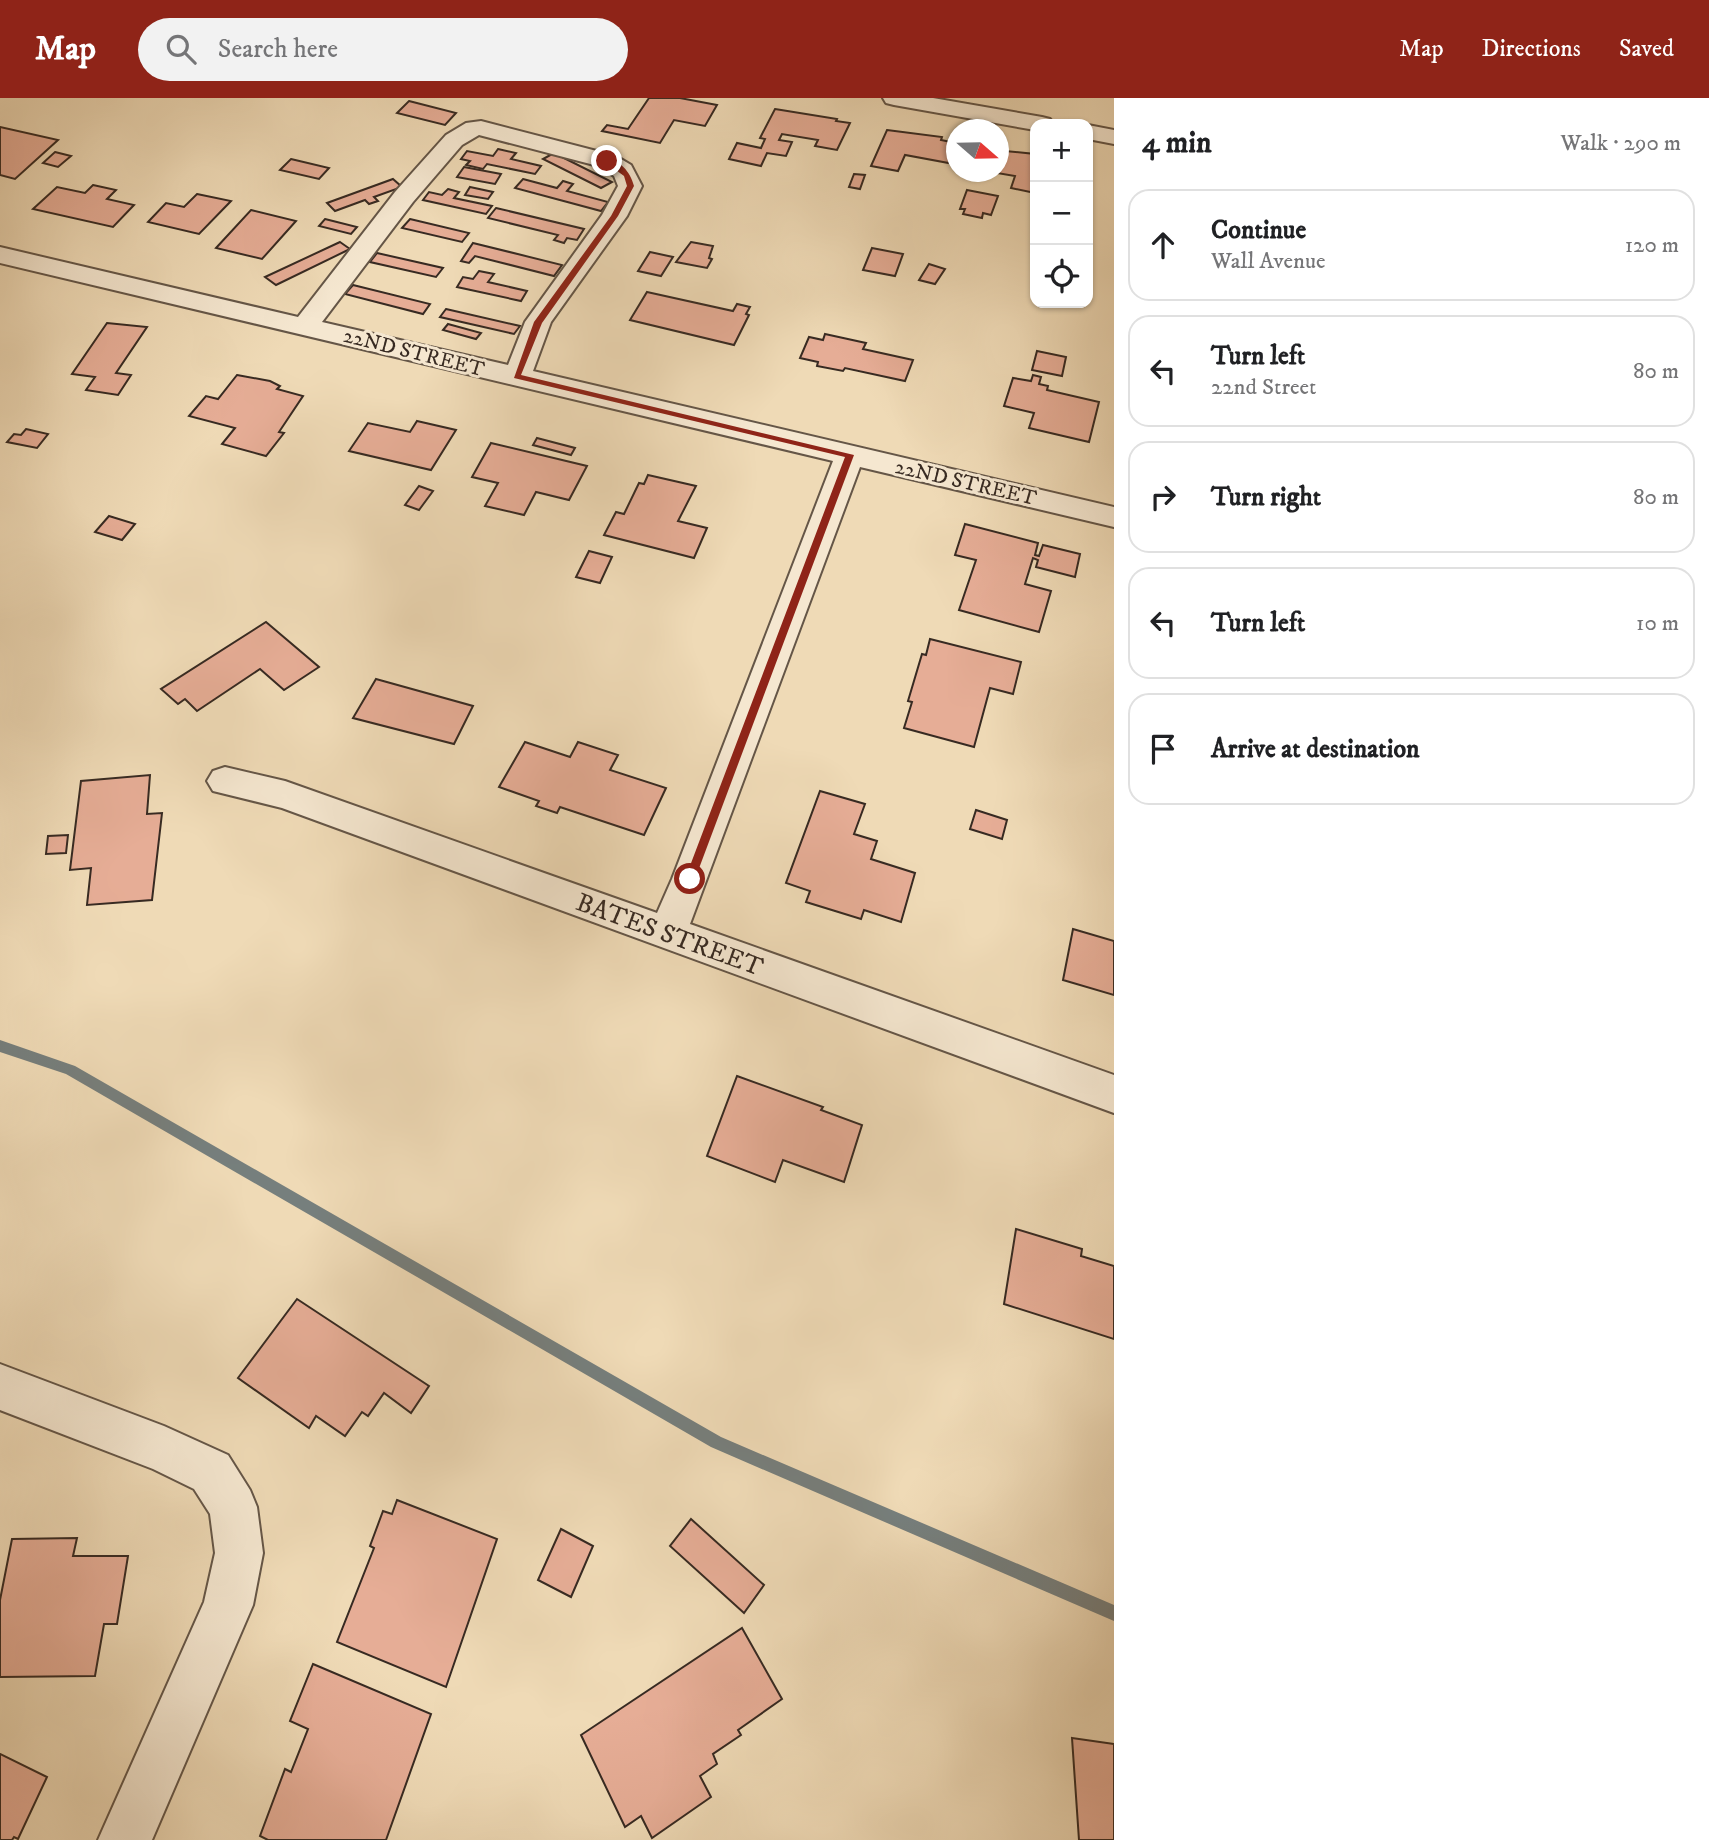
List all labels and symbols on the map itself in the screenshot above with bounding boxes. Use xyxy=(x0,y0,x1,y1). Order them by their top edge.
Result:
north arrow xyxy=(946,119,1009,182)
route end xyxy=(591,145,622,176)
street label: 22ND STREET xyxy=(340,323,487,383)
street label: 22ND STREET xyxy=(892,454,1039,512)
route start xyxy=(674,863,705,894)
street label: BATES STREET xyxy=(571,886,768,985)

